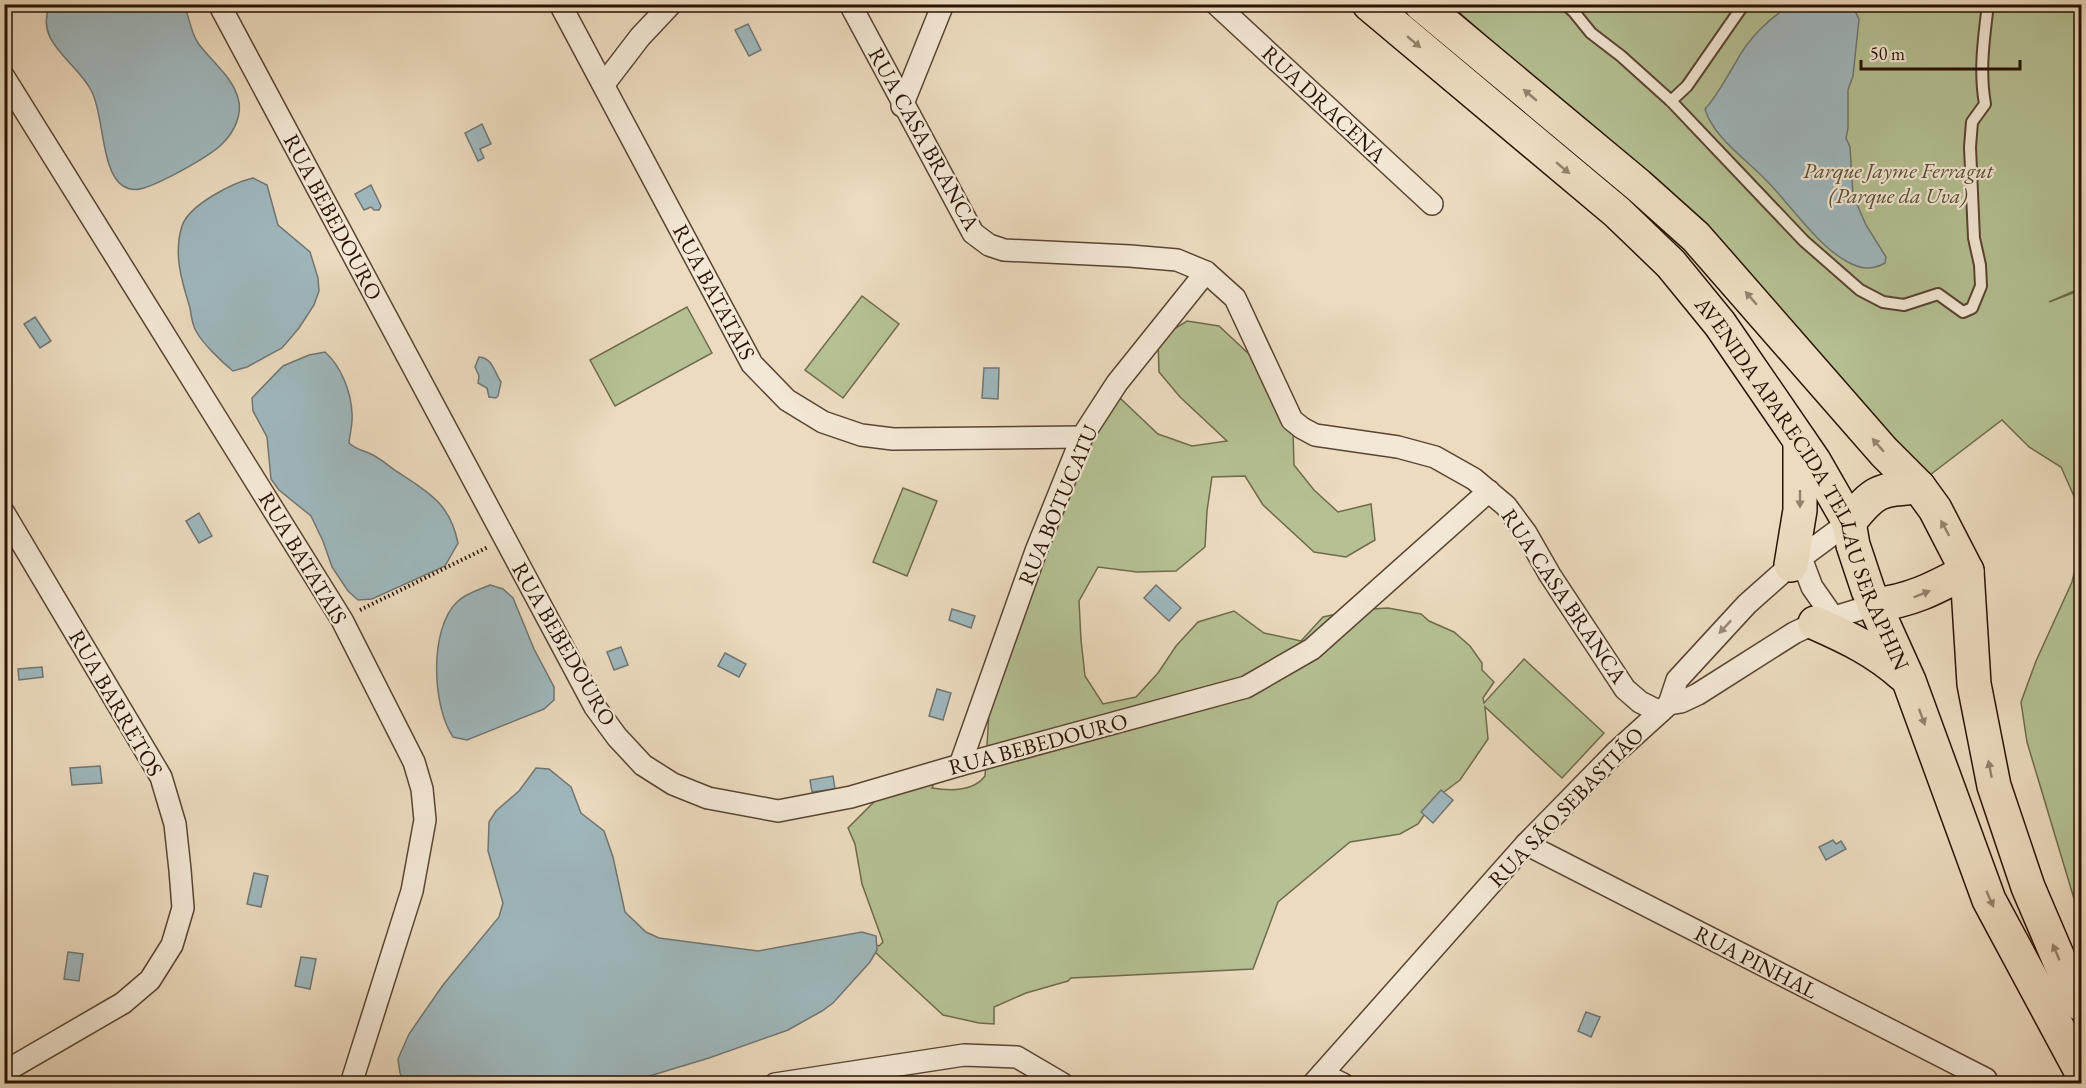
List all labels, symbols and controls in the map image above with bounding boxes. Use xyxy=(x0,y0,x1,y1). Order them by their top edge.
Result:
scale bar xyxy=(1861,33,2020,71)
one-way arrow xyxy=(1406,36,1422,49)
street label: RUA DRACENA xyxy=(1256,39,1393,170)
street label: RUA CASA BRANCA xyxy=(862,42,987,236)
text: 50 m xyxy=(1870,42,1905,65)
one-way arrow xyxy=(1522,89,1538,102)
street label: RUA BEBEDOURO xyxy=(277,129,389,305)
park label: Parque Jayme Ferragut (Parque da Uva) xyxy=(1803,156,1995,210)
one-way arrow xyxy=(1556,161,1571,173)
street label: RUA BATATAIS xyxy=(666,219,762,365)
street label: AVENIDA APARECIDA TELLAU SERAPHIN xyxy=(1688,289,1917,675)
one-way arrow xyxy=(1744,290,1758,305)
street label: RUA BOTUCATU xyxy=(1011,420,1105,590)
one-way arrow xyxy=(1872,438,1885,453)
street label: RUA BATATAIS xyxy=(252,486,354,630)
one-way arrow xyxy=(1795,490,1805,509)
street label: RUA CASA BRANCA xyxy=(1495,503,1634,690)
one-way arrow xyxy=(1940,519,1950,536)
street label: RUA BEBEDOURO xyxy=(505,557,623,731)
one-way arrow xyxy=(1914,589,1932,599)
one-way arrow xyxy=(1719,620,1733,634)
street label: RUA BARRETOS xyxy=(62,624,170,782)
street label: RUA BEBEDOURO xyxy=(945,706,1131,782)
one-way arrow xyxy=(1918,708,1928,726)
street label: RUA SÃO SEBASTIÃO xyxy=(1482,721,1650,893)
one-way arrow xyxy=(1986,759,1995,778)
one-way arrow xyxy=(1985,891,1995,909)
street label: RUA PINHAL xyxy=(1689,919,1823,1006)
one-way arrow xyxy=(2051,943,2061,961)

